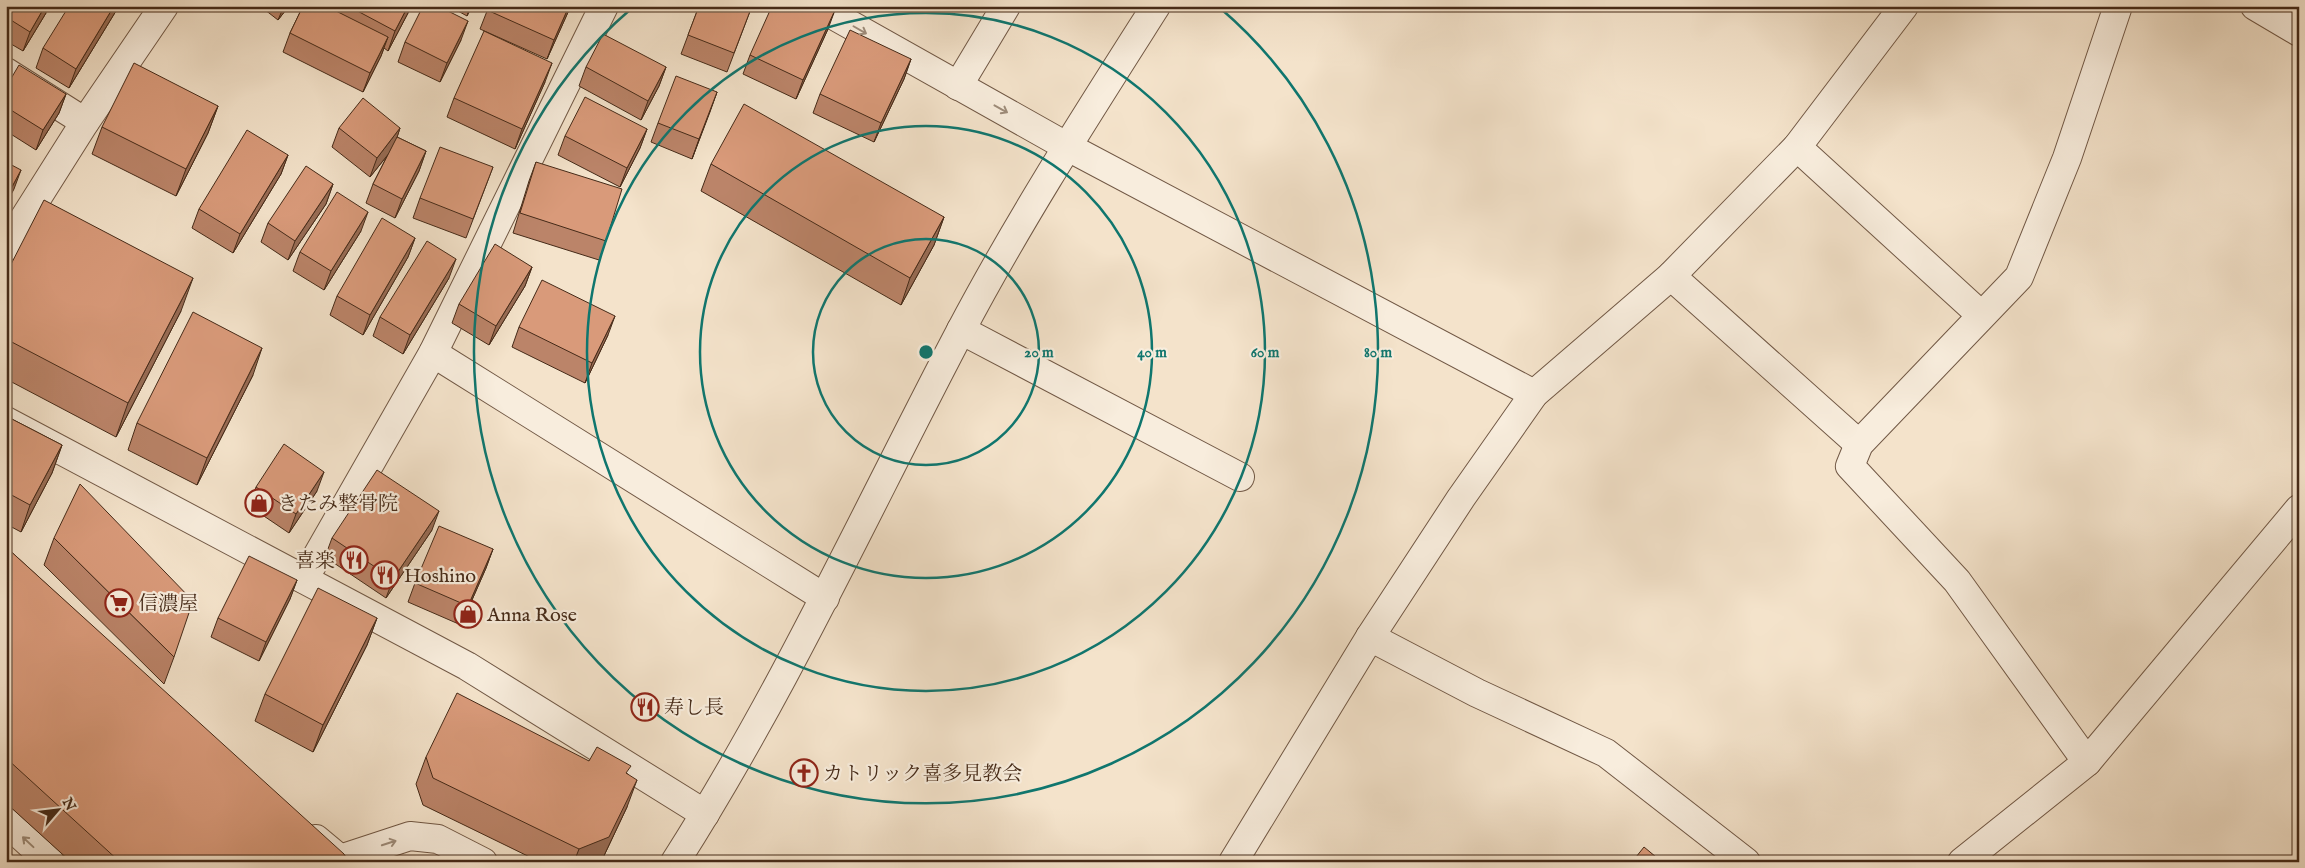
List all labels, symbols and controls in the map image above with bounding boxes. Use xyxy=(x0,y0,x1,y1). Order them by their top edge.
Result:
one-way arrow xyxy=(852,26,867,36)
one-way arrow xyxy=(993,105,1007,115)
centre of rings xyxy=(917,343,935,361)
text: 20 m xyxy=(1024,343,1054,362)
text: 40 m xyxy=(1137,343,1167,362)
text: 60 m xyxy=(1251,343,1280,362)
text: 80 m xyxy=(1364,343,1392,362)
shop icon: きたみ整骨院 xyxy=(244,488,274,518)
place label: きたみ整骨院 xyxy=(278,492,398,517)
restaurant icon: 喜楽 xyxy=(339,545,369,575)
place label: 喜楽 xyxy=(295,549,335,574)
restaurant icon: Hoshino xyxy=(370,560,400,590)
place label: Hoshino xyxy=(404,564,476,589)
supermarket icon: 信濃屋 xyxy=(104,588,134,618)
place label: 信濃屋 xyxy=(138,592,198,617)
shop icon: Anna Rose xyxy=(453,599,483,629)
place label: Anna Rose xyxy=(486,603,577,628)
restaurant icon: 寿し長 xyxy=(630,692,660,722)
place label: 寿し長 xyxy=(664,696,724,721)
church icon: カトリック喜多見教会 xyxy=(789,758,819,788)
place label: カトリック喜多見教会 xyxy=(823,762,1022,787)
north arrow xyxy=(32,786,82,836)
text: N xyxy=(57,794,79,814)
one-way arrow xyxy=(21,836,34,848)
one-way arrow xyxy=(380,838,396,848)

